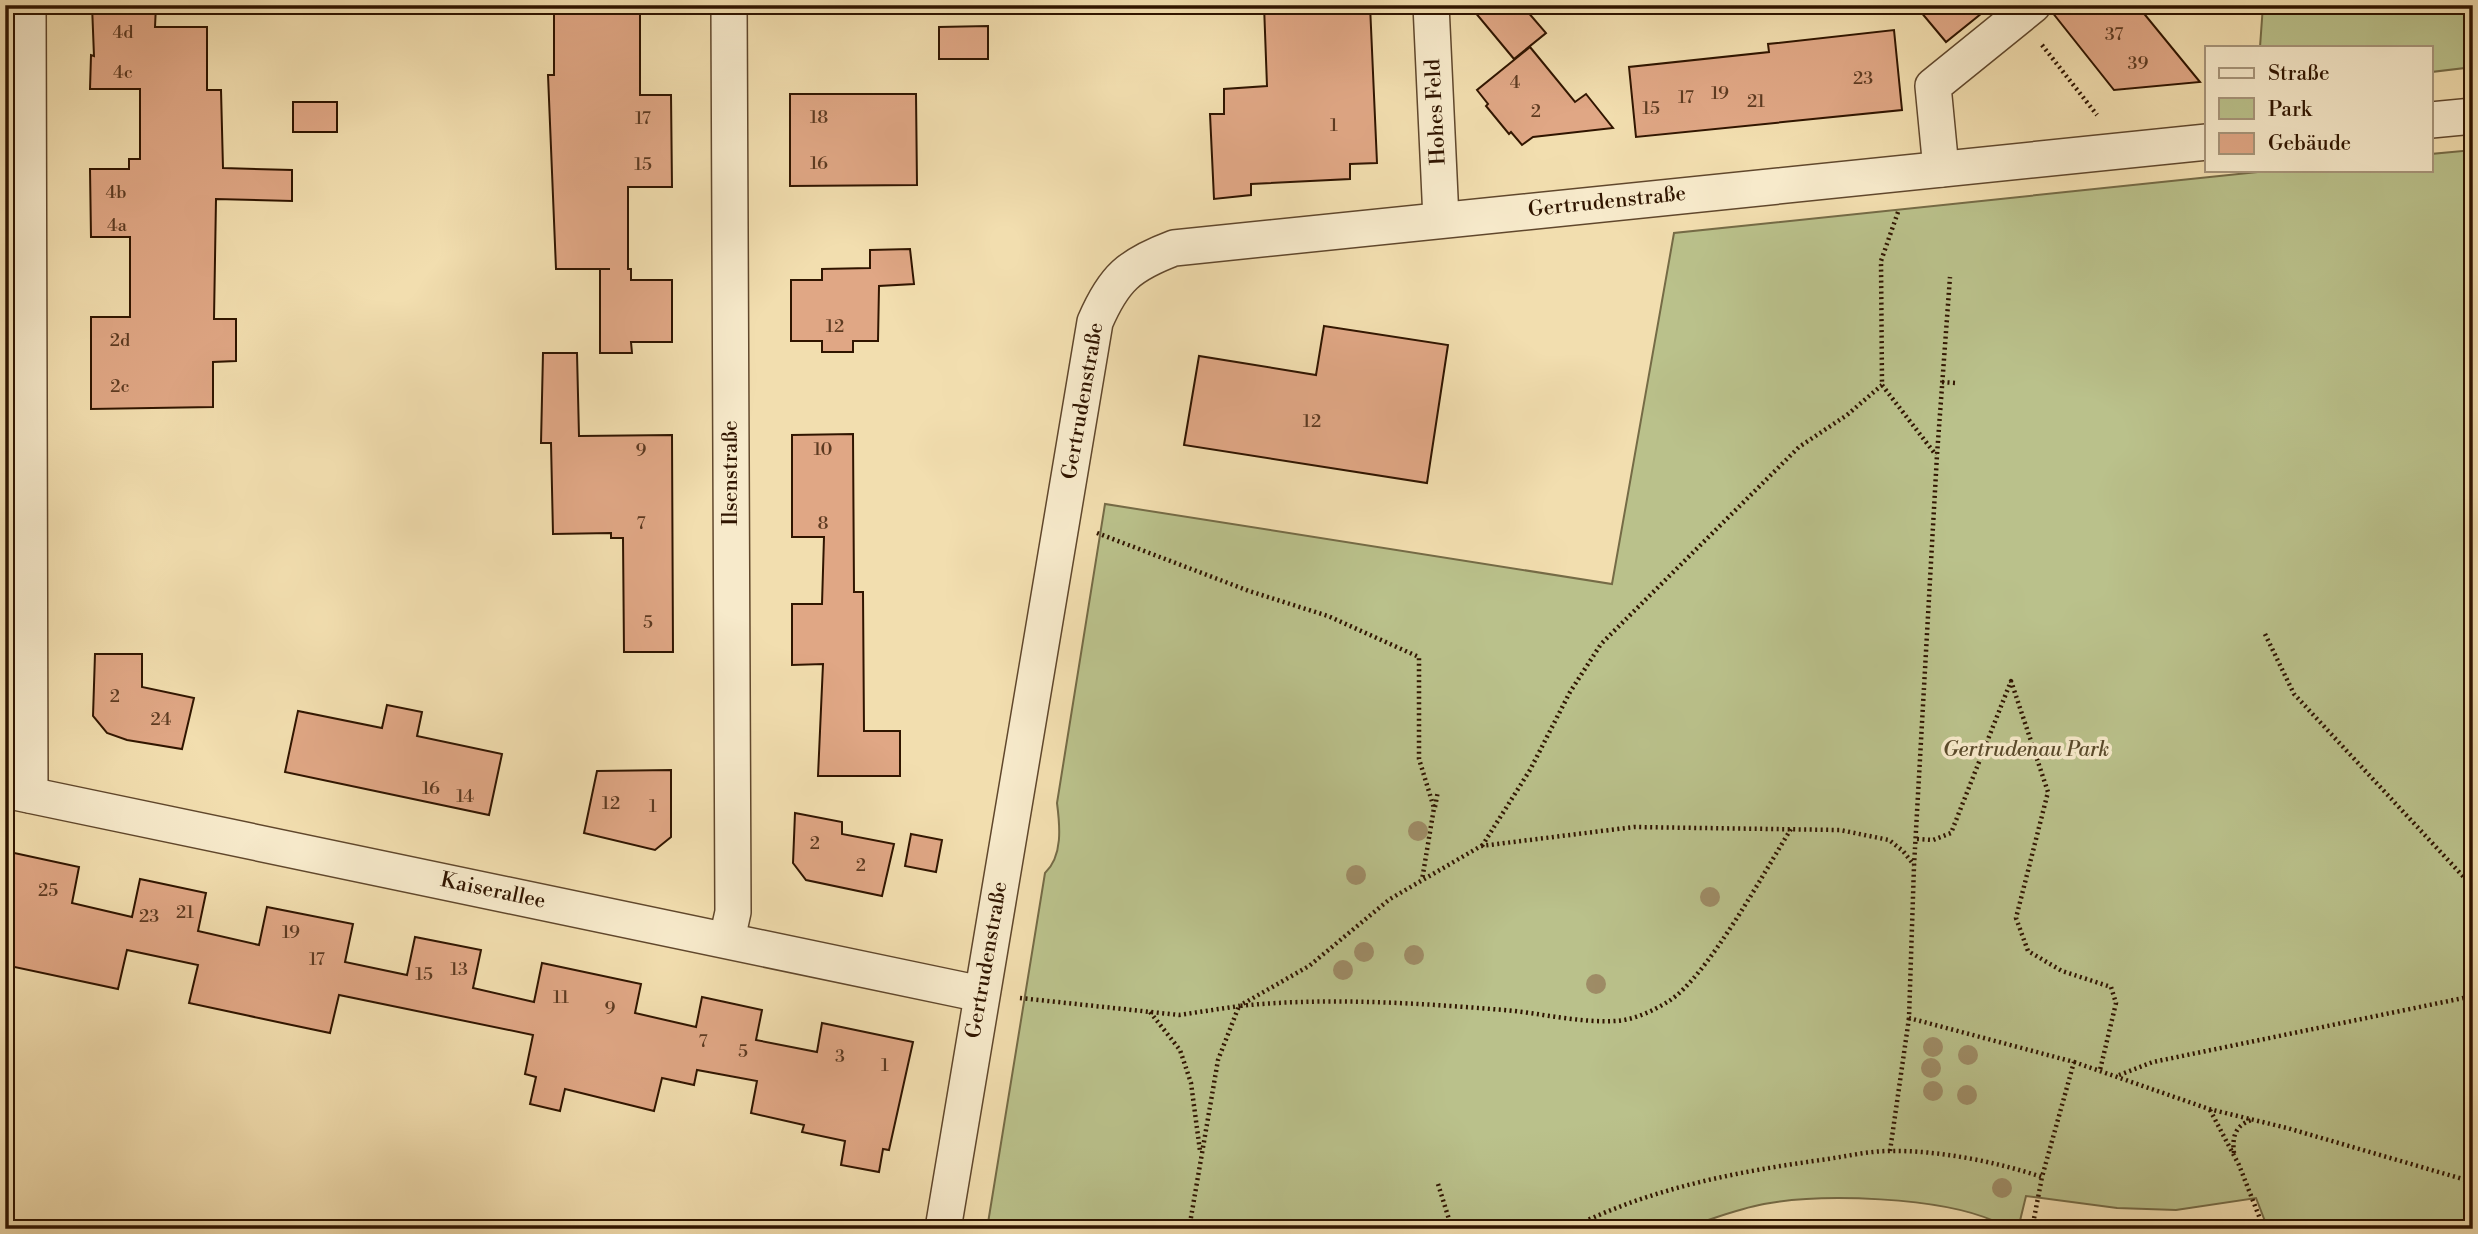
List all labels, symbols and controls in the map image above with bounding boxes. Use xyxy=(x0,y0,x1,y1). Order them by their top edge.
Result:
house number: 4d xyxy=(113,21,134,44)
house number: 37 xyxy=(2105,23,2123,46)
legend xyxy=(2205,46,2432,172)
house number: 39 xyxy=(2128,52,2149,75)
street label: Hohes Feld xyxy=(1420,58,1452,166)
house number: 4c xyxy=(113,61,133,84)
text: Straße xyxy=(2268,61,2330,87)
house number: 23 xyxy=(1853,67,1873,90)
house number: 4 xyxy=(1510,71,1521,94)
house number: 19 xyxy=(1711,82,1729,105)
house number: 17 xyxy=(1678,86,1694,109)
house number: 21 xyxy=(1747,90,1765,113)
house number: 15 xyxy=(1642,97,1660,120)
text: Park xyxy=(2268,97,2313,123)
house number: 2 xyxy=(1531,100,1541,123)
house number: 18 xyxy=(810,106,828,129)
house number: 17 xyxy=(635,107,651,130)
house number: 1 xyxy=(1330,114,1338,137)
text: Gebäude xyxy=(2268,131,2351,157)
house number: 16 xyxy=(810,152,828,175)
house number: 15 xyxy=(634,153,652,176)
house number: 4b xyxy=(106,181,126,204)
street label: Gertrudenstraße xyxy=(1527,181,1687,223)
house number: 4a xyxy=(107,214,128,237)
house number: 12 xyxy=(826,315,844,338)
street label: Gertrudenstraße xyxy=(1056,321,1110,481)
house number: 2d xyxy=(110,329,131,352)
house number: 2c xyxy=(110,375,130,398)
house number: 12 xyxy=(1303,410,1321,433)
street label: Ilsenstraße xyxy=(718,420,744,526)
house number: 10 xyxy=(813,438,833,461)
house number: 9 xyxy=(636,439,647,462)
house number: 7 xyxy=(636,512,646,535)
house number: 8 xyxy=(817,512,829,535)
house number: 5 xyxy=(643,611,653,634)
house number: 2 xyxy=(110,685,120,708)
house number: 24 xyxy=(150,708,172,731)
park label: Gertrudenau Park xyxy=(1943,737,2109,763)
house number: 16 xyxy=(422,777,440,800)
house number: 14 xyxy=(456,785,474,808)
house number: 12 xyxy=(602,792,620,815)
house number: 1 xyxy=(649,795,657,818)
house number: 2 xyxy=(810,832,820,855)
house number: 2 xyxy=(856,854,866,877)
street label: Kaiserallee xyxy=(438,867,548,915)
house number: 25 xyxy=(38,879,58,902)
street label: Gertrudenstraße xyxy=(960,880,1014,1040)
house number: 21 xyxy=(176,901,194,924)
house number: 23 xyxy=(139,905,159,928)
house number: 19 xyxy=(282,921,300,944)
house number: 17 xyxy=(309,948,325,971)
house number: 13 xyxy=(450,958,468,981)
house number: 15 xyxy=(415,963,433,986)
house number: 11 xyxy=(553,986,569,1009)
house number: 9 xyxy=(605,997,616,1020)
house number: 7 xyxy=(698,1030,708,1053)
house number: 5 xyxy=(738,1040,748,1063)
house number: 3 xyxy=(835,1045,845,1068)
house number: 1 xyxy=(881,1054,889,1077)

